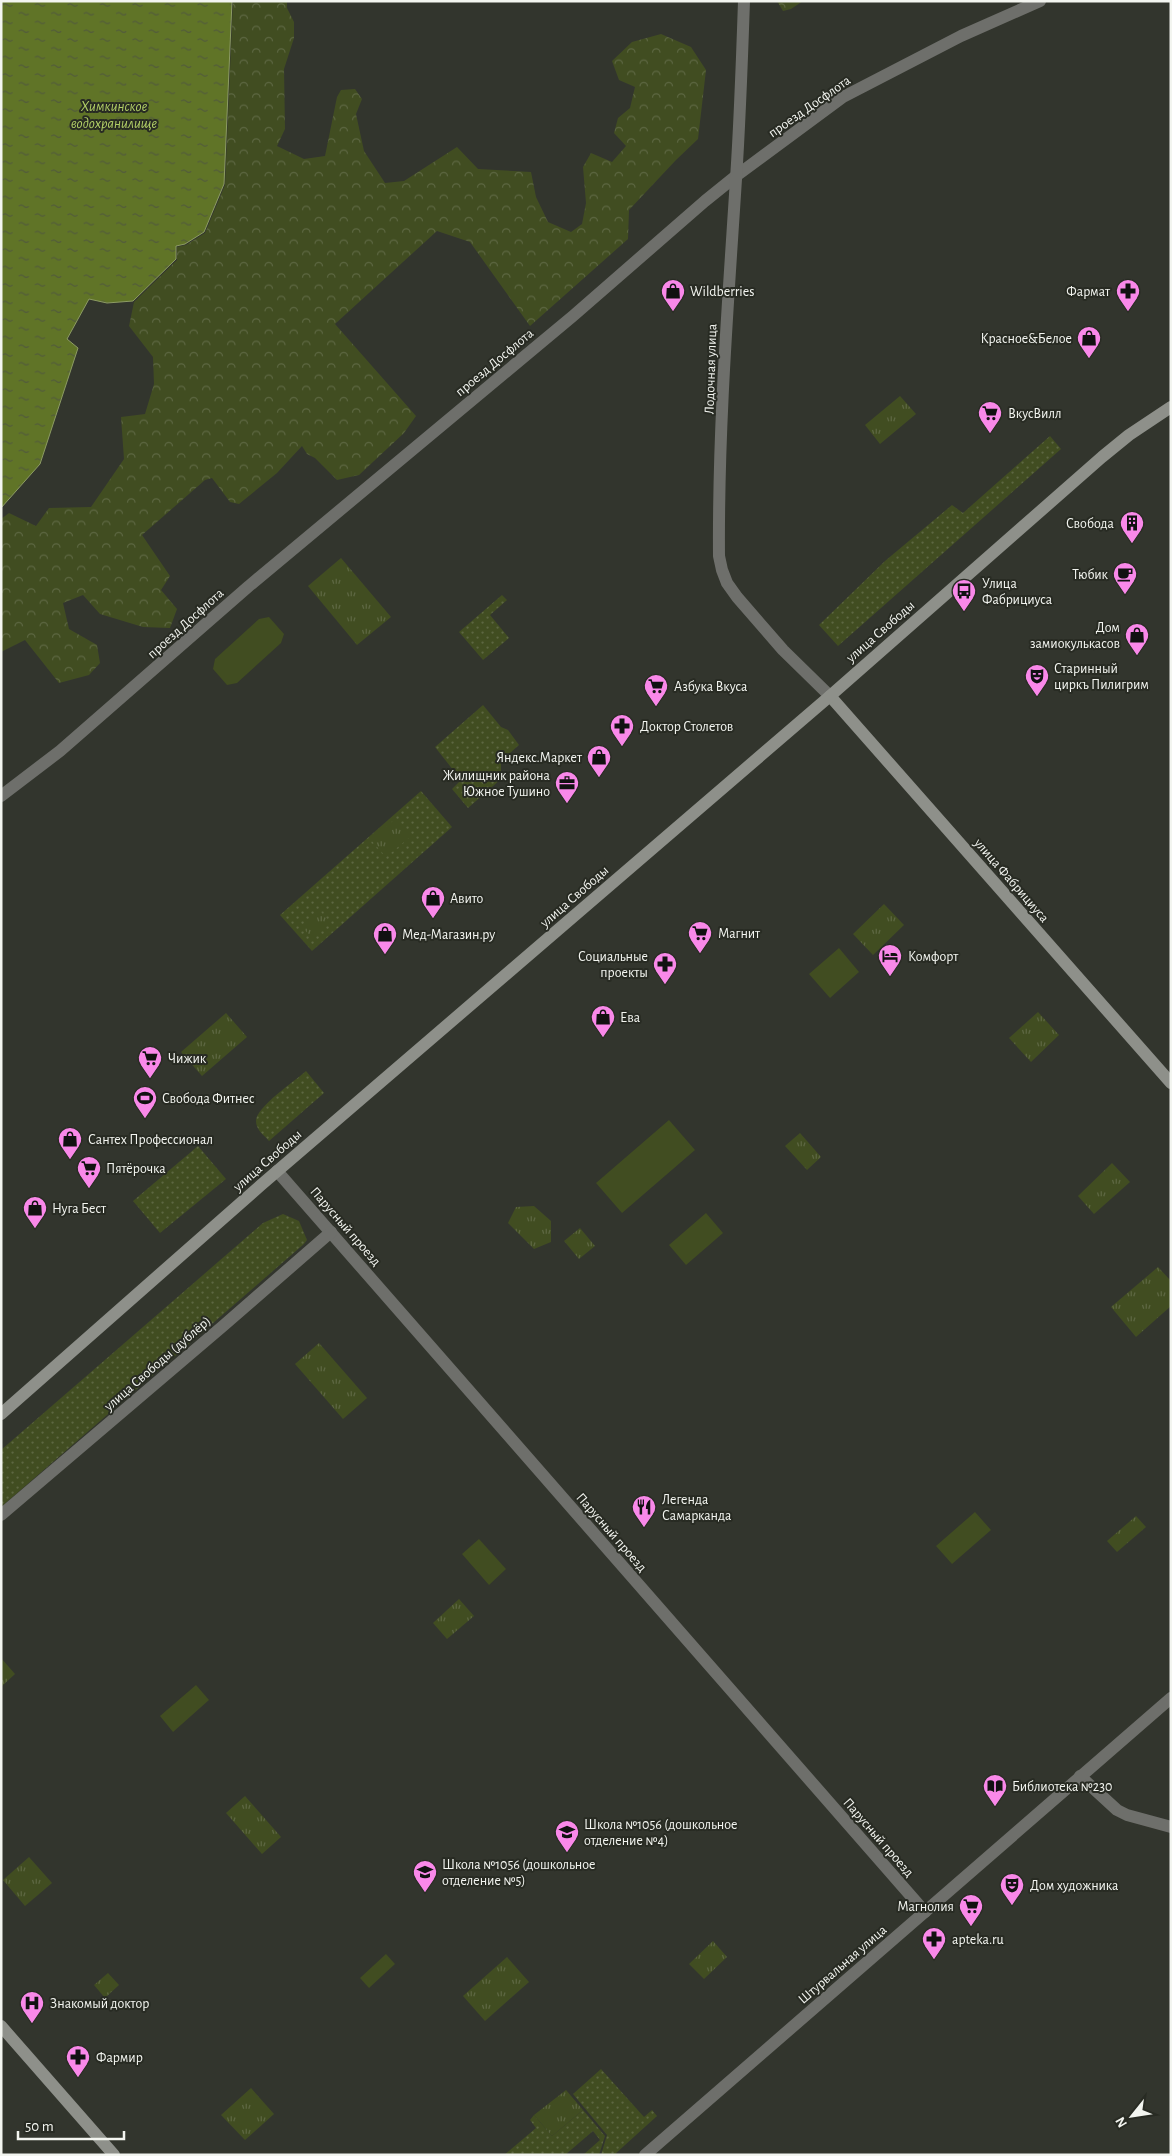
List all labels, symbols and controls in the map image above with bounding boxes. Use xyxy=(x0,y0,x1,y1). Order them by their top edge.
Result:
street label: проезд Досфлота xyxy=(766,73,854,140)
water label: Химкинское водохранилище xyxy=(71,99,158,131)
shop icon: Wildberries xyxy=(660,278,686,312)
pharmacy icon: Фармат xyxy=(1115,278,1141,312)
place label: Wildberries xyxy=(690,285,754,299)
place label: Фармат xyxy=(1066,285,1111,299)
street label: Лодочная улица xyxy=(702,323,720,415)
shop icon: Красное&Белое xyxy=(1076,325,1102,359)
street label: проезд Досфлота xyxy=(453,326,537,399)
place label: Красное&Белое xyxy=(980,332,1072,346)
supermarket icon: ВкусВилл xyxy=(977,400,1003,434)
place label: ВкусВилл xyxy=(1008,407,1061,421)
building icon: Свобода xyxy=(1119,510,1145,544)
place label: Свобода xyxy=(1066,517,1115,531)
cafe icon: Тюбик xyxy=(1112,561,1138,595)
place label: Тюбик xyxy=(1072,568,1109,582)
place label: Улица Фабрициуса xyxy=(982,577,1053,607)
bus stop icon: Улица Фабрициуса xyxy=(951,578,977,612)
street label: проезд Досфлота xyxy=(145,586,227,661)
street label: улица Свободы xyxy=(843,598,918,666)
place label: Дом замиокулькасов xyxy=(1030,621,1120,651)
shop icon: Дом замиокулькасов xyxy=(1124,622,1150,656)
place label: Старинный циркъ Пилигрим xyxy=(1054,662,1149,692)
theatre icon: Старинный циркъ Пилигрим xyxy=(1024,663,1050,697)
supermarket icon: Азбука Вкуса xyxy=(643,673,669,707)
place label: Азбука Вкуса xyxy=(674,680,748,694)
pharmacy icon: Доктор Столетов xyxy=(609,713,635,747)
place label: Доктор Столетов xyxy=(640,720,733,734)
shop icon: Яндекс.Маркет xyxy=(586,744,612,778)
place label: Яндекс.Маркет xyxy=(496,751,583,765)
place label: Жилищник района Южное Тушино xyxy=(443,769,551,799)
office icon: Жилищник района Южное Тушино xyxy=(554,770,580,804)
street label: улица Фабрициуса xyxy=(971,835,1052,926)
street label: улица Свободы xyxy=(537,863,612,931)
shop icon: Авито xyxy=(420,885,446,919)
place label: Авито xyxy=(450,892,484,906)
supermarket icon: Магнит xyxy=(687,920,713,954)
shop icon: Мед-Магазин.ру xyxy=(372,921,398,955)
place label: Магнит xyxy=(718,927,761,941)
place label: Мед-Магазин.ру xyxy=(402,928,495,942)
hotel icon: Комфорт xyxy=(877,943,903,977)
place label: Социальные проекты xyxy=(578,950,648,980)
place label: Комфорт xyxy=(908,950,959,964)
pharmacy icon: Социальные проекты xyxy=(652,951,678,985)
shop icon: Ева xyxy=(590,1004,616,1038)
place label: Ева xyxy=(620,1011,641,1025)
supermarket icon: Чижик xyxy=(137,1045,163,1079)
place label: Чижик xyxy=(168,1052,207,1066)
sports icon: Свобода Фитнес xyxy=(132,1085,158,1119)
place label: Свобода Фитнес xyxy=(162,1092,255,1106)
shop icon: Сантех Профессионал xyxy=(57,1126,83,1160)
street label: улица Свободы xyxy=(230,1127,305,1195)
place label: Сантех Профессионал xyxy=(88,1133,213,1147)
supermarket icon: Пятёрочка xyxy=(76,1155,102,1189)
place label: Пятёрочка xyxy=(106,1162,166,1176)
street label: Парусный проезд xyxy=(307,1185,383,1269)
shop icon: Нуга Бест xyxy=(22,1195,48,1229)
place label: Нуга Бест xyxy=(52,1202,107,1216)
street label: улица Свободы (дублёр) xyxy=(101,1314,214,1414)
street label: Парусный проезд xyxy=(573,1491,649,1575)
place label: Легенда Самарканда xyxy=(662,1493,732,1523)
restaurant icon: Легенда Самарканда xyxy=(631,1494,657,1528)
library icon: Библиотека №230 xyxy=(982,1773,1008,1807)
place label: Библиотека №230 xyxy=(1012,1780,1112,1794)
street label: Парусный проезд xyxy=(840,1796,916,1880)
place label: Школа №1056 (дошкольное отделение №4) xyxy=(584,1818,737,1848)
school or university icon: Школа №1056 (дошкольное отделение №4) xyxy=(554,1819,580,1853)
place label: Школа №1056 (дошкольное отделение №5) xyxy=(442,1858,595,1888)
school or university icon: Школа №1056 (дошкольное отделение №5) xyxy=(412,1859,438,1893)
theatre icon: Дом художника xyxy=(999,1872,1025,1906)
place label: Дом художника xyxy=(1030,1879,1119,1893)
supermarket icon: Магнолия xyxy=(958,1893,984,1927)
place label: Магнолия xyxy=(897,1900,954,1914)
street label: Штурвальная улица xyxy=(796,1922,890,2007)
pharmacy icon: apteka.ru xyxy=(921,1926,947,1960)
place label: apteka.ru xyxy=(952,1933,1004,1947)
hospital icon: Знакомый доктор xyxy=(19,1990,45,2024)
place label: Знакомый доктор xyxy=(50,1997,149,2011)
pharmacy icon: Фармир xyxy=(65,2044,91,2078)
place label: Фармир xyxy=(96,2051,143,2065)
north arrow xyxy=(1107,2091,1157,2141)
scale bar xyxy=(18,2108,124,2140)
text: N xyxy=(1113,2114,1130,2130)
text: 50 m xyxy=(25,2119,54,2134)

